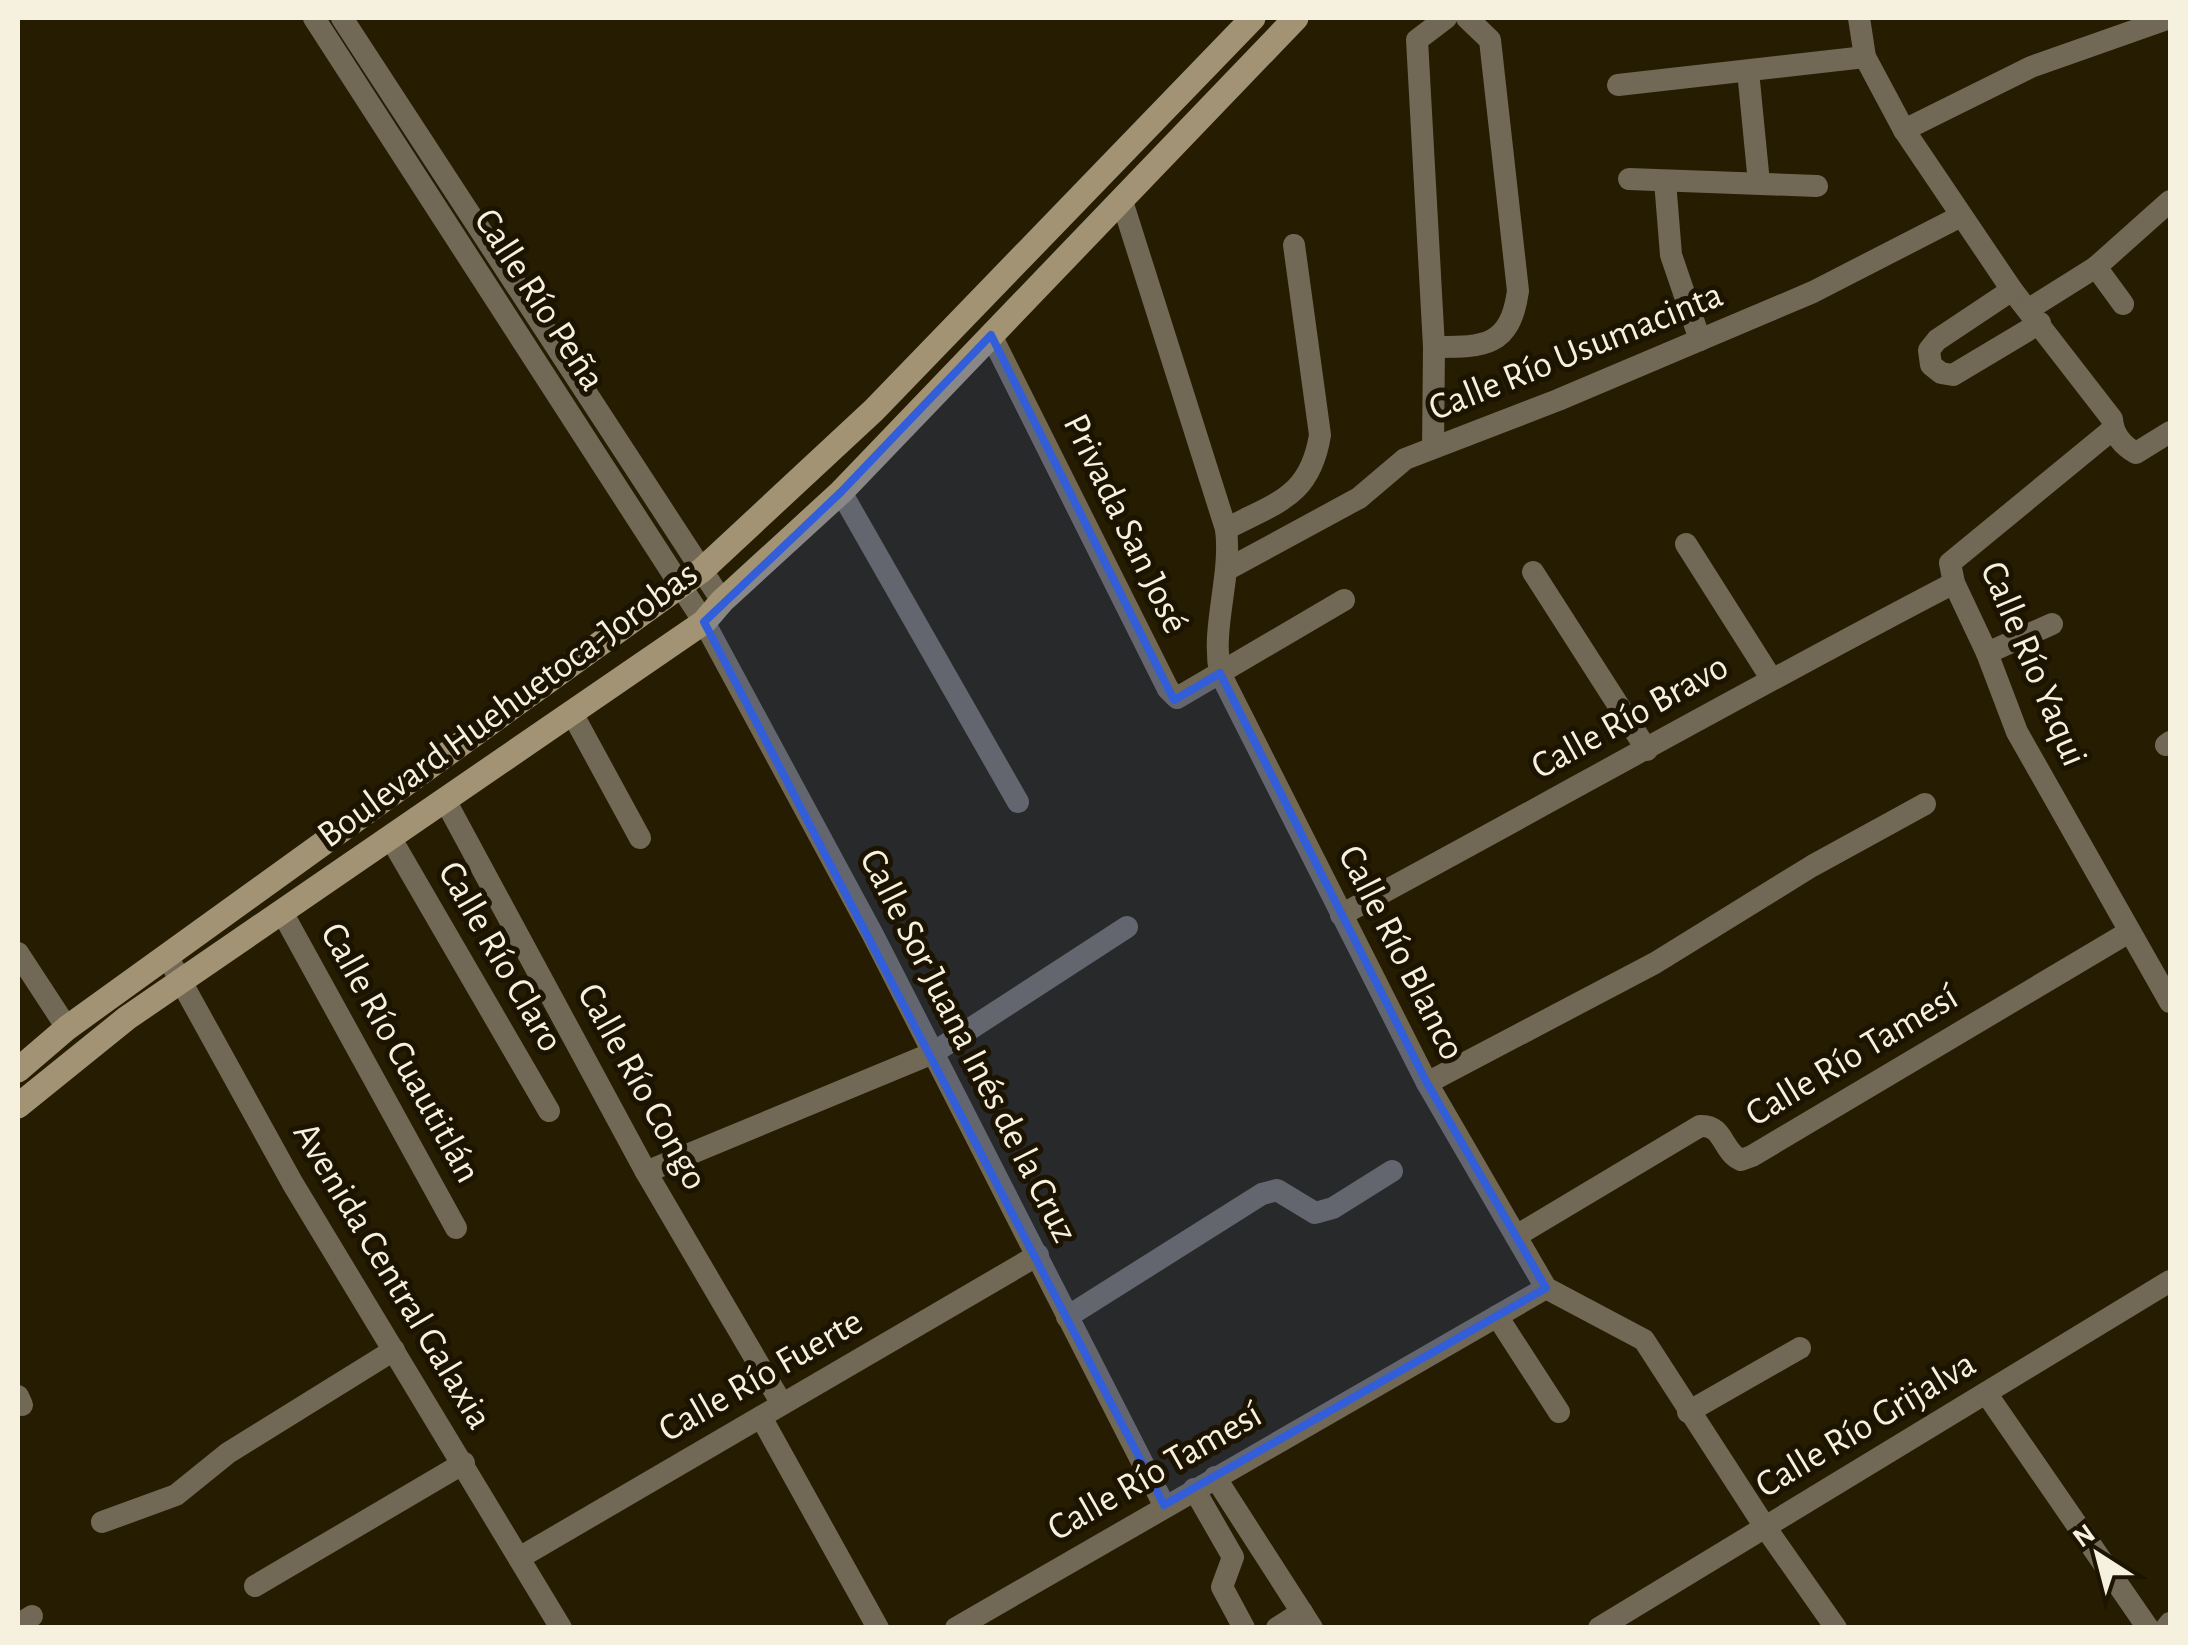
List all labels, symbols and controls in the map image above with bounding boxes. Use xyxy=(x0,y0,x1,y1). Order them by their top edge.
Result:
street label: Calle Río Peña xyxy=(466,202,612,398)
street label: Calle Río Usumacinta xyxy=(1424,276,1728,428)
street label: Privada San José xyxy=(1056,408,1194,640)
street label: Boulevard Huehuetoca-Jorobas xyxy=(311,555,705,855)
street label: Calle Río Yaqui xyxy=(1973,556,2093,772)
street label: Calle Río Bravo xyxy=(1525,647,1735,787)
street label: Calle Río Blanco xyxy=(1331,840,1471,1066)
street label: Calle Sor Juana Inés de la Cruz xyxy=(852,843,1084,1249)
street label: Calle Río Claro xyxy=(430,856,570,1058)
street label: Calle Río Cuautitlán xyxy=(313,917,487,1189)
street label: Calle Río Congo xyxy=(570,978,714,1196)
street label: Calle Río Tamesí xyxy=(1740,978,1965,1134)
street label: Avenida Central Galaxia xyxy=(286,1116,498,1436)
street label: Calle Río Fuerte xyxy=(653,1303,869,1449)
street label: Calle Río Grijalva xyxy=(1750,1345,1982,1505)
street label: Calle Río Tamesí xyxy=(1042,1395,1269,1548)
north arrow xyxy=(2048,1505,2148,1605)
text: N xyxy=(2068,1519,2101,1553)

